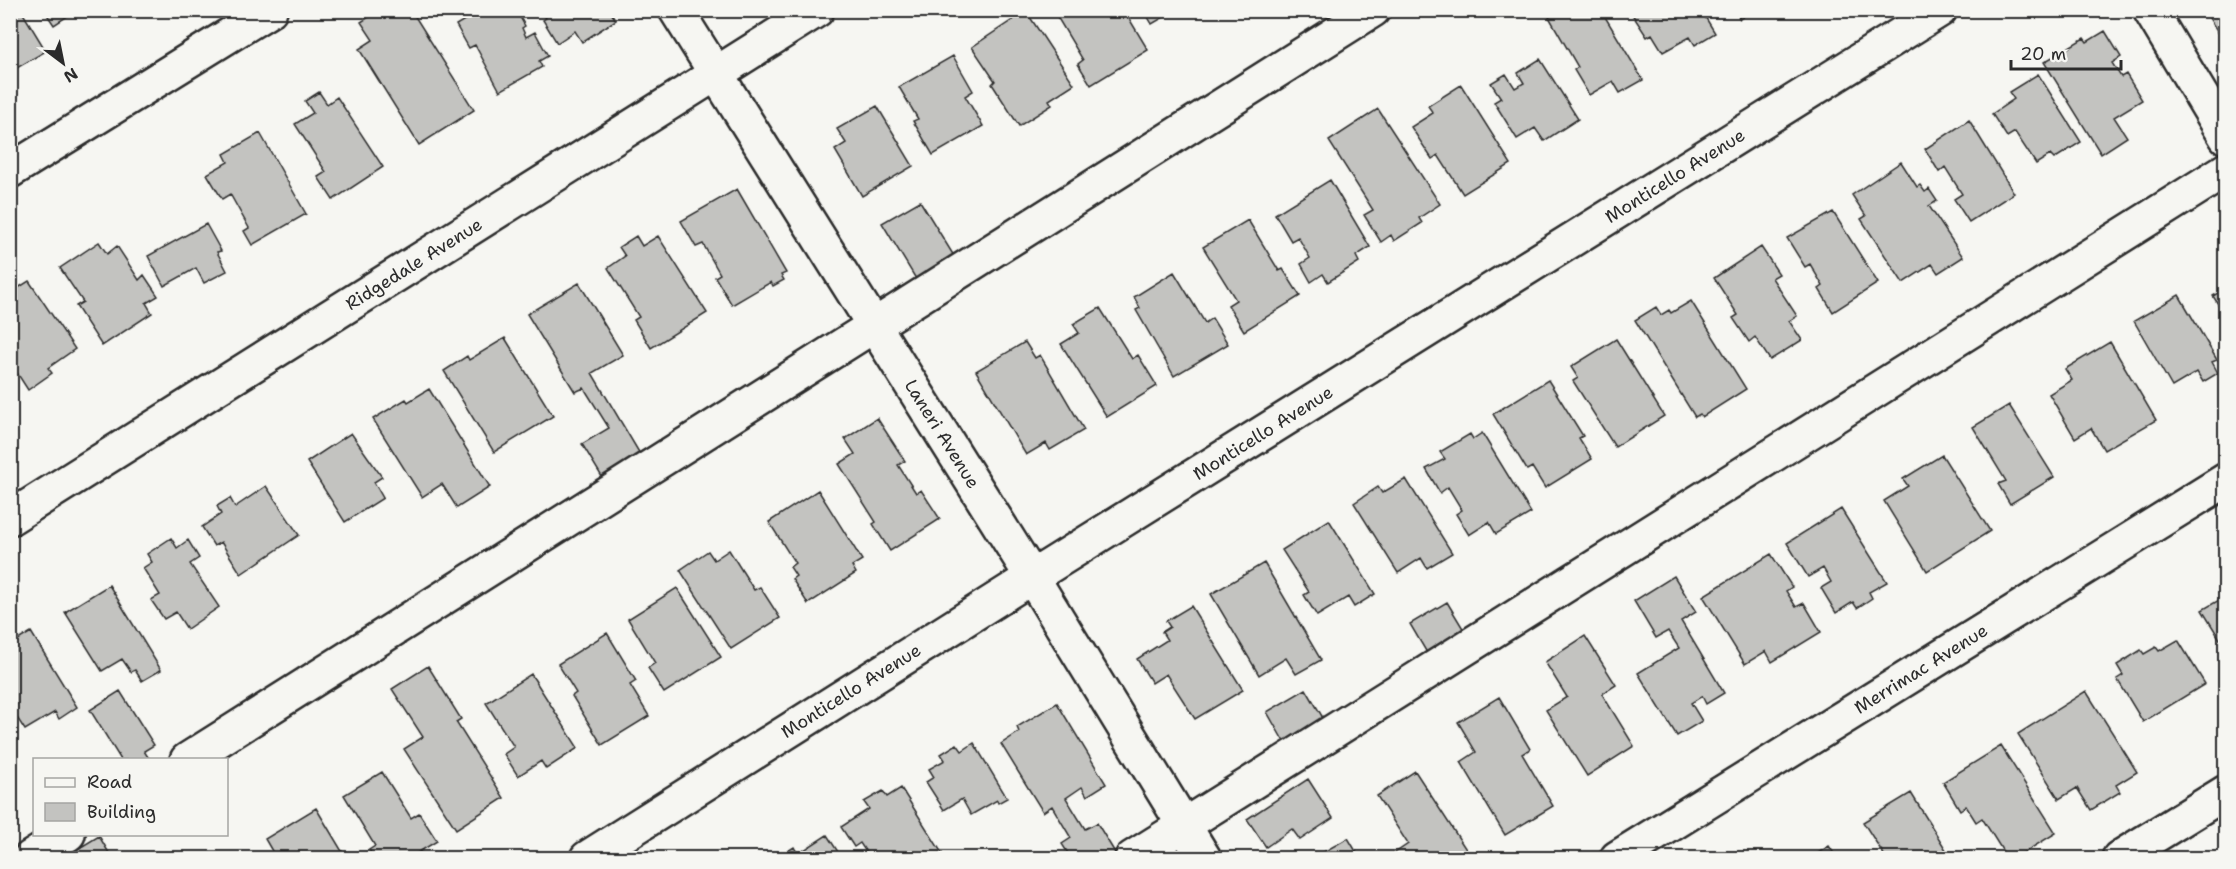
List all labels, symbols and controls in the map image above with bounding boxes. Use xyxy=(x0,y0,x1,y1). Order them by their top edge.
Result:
north arrow xyxy=(33,33,93,93)
scale bar xyxy=(2011,33,2120,71)
text: 20 m xyxy=(2020,42,2066,66)
text: N xyxy=(60,63,82,88)
street label: Monticello Avenue xyxy=(1600,123,1750,229)
street label: Ridgedale Avenue xyxy=(341,212,487,316)
street label: Laneri Avenue xyxy=(899,375,985,493)
street label: Monticello Avenue xyxy=(1188,380,1338,486)
street label: Merrimac Avenue xyxy=(1850,618,1992,720)
street label: Monticello Avenue xyxy=(776,638,926,744)
legend xyxy=(33,758,228,836)
text: Road xyxy=(87,770,132,794)
text: Building xyxy=(87,800,156,824)

